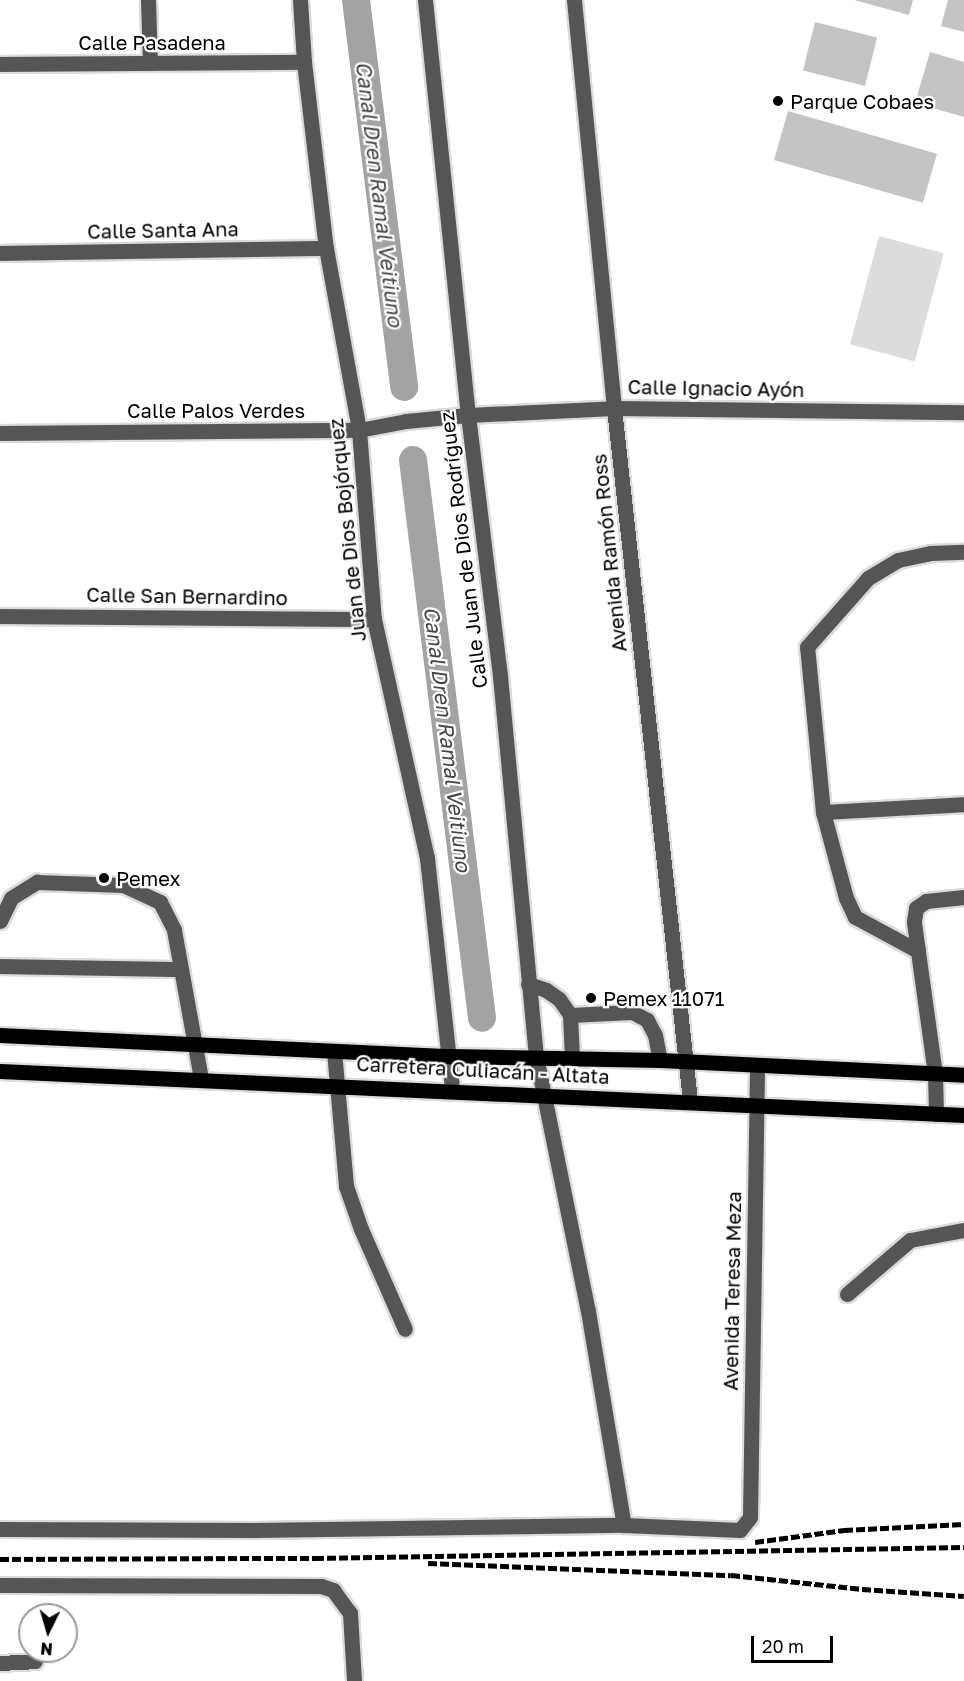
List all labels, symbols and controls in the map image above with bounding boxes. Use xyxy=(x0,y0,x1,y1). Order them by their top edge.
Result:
street label: Calle Pasadena xyxy=(78,30,226,54)
water label: Canal Dren Ramal Veitiuno xyxy=(351,60,409,328)
place label: Parque Cobaes xyxy=(790,89,934,113)
marker: Parque Cobaes xyxy=(771,94,785,108)
street label: Calle Santa Ana xyxy=(87,217,239,243)
street label: Calle Ignacio Ayón xyxy=(627,374,805,402)
street label: Calle Palos Verdes xyxy=(127,398,305,422)
street label: Calle Juan de Dios Rodríguez xyxy=(434,410,492,690)
street label: Juan de Dios Bojórquez xyxy=(323,417,371,643)
street label: Avenida Ramón Ross xyxy=(587,453,631,653)
street label: Calle San Bernardino xyxy=(86,582,288,610)
water label: Canal Dren Ramal Veitiuno xyxy=(419,605,477,873)
place label: Pemex xyxy=(116,866,180,890)
marker: Pemex xyxy=(97,871,111,885)
place label: Pemex 11071 xyxy=(603,986,724,1010)
marker: Pemex 11071 xyxy=(584,991,598,1005)
street label: Carretera Culiacán - Altata xyxy=(356,1051,610,1089)
street label: Avenida Teresa Meza xyxy=(718,1191,746,1391)
north arrow xyxy=(18,1603,78,1663)
scale bar xyxy=(754,1624,836,1662)
text: 20 m xyxy=(762,1635,804,1657)
text: N xyxy=(40,1638,54,1659)

